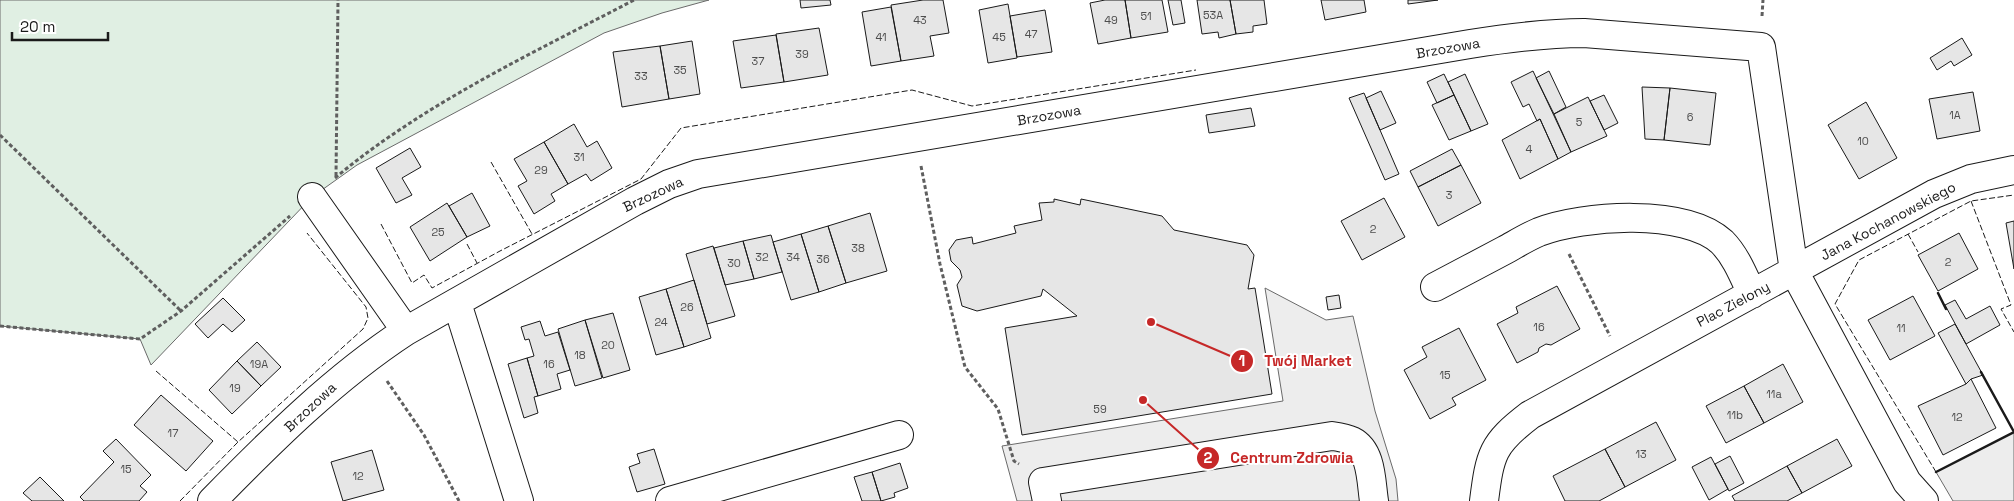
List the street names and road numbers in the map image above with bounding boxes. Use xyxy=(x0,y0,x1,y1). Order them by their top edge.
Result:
street label: Brzozowa xyxy=(1415,34,1481,62)
street label: Brzozowa xyxy=(1016,101,1082,129)
street label: Brzozowa xyxy=(620,172,686,216)
street label: Jana Kochanowskiego xyxy=(1817,178,1959,264)
street label: Plac Zielony xyxy=(1693,277,1773,331)
street label: Brzozowa xyxy=(280,378,340,436)

